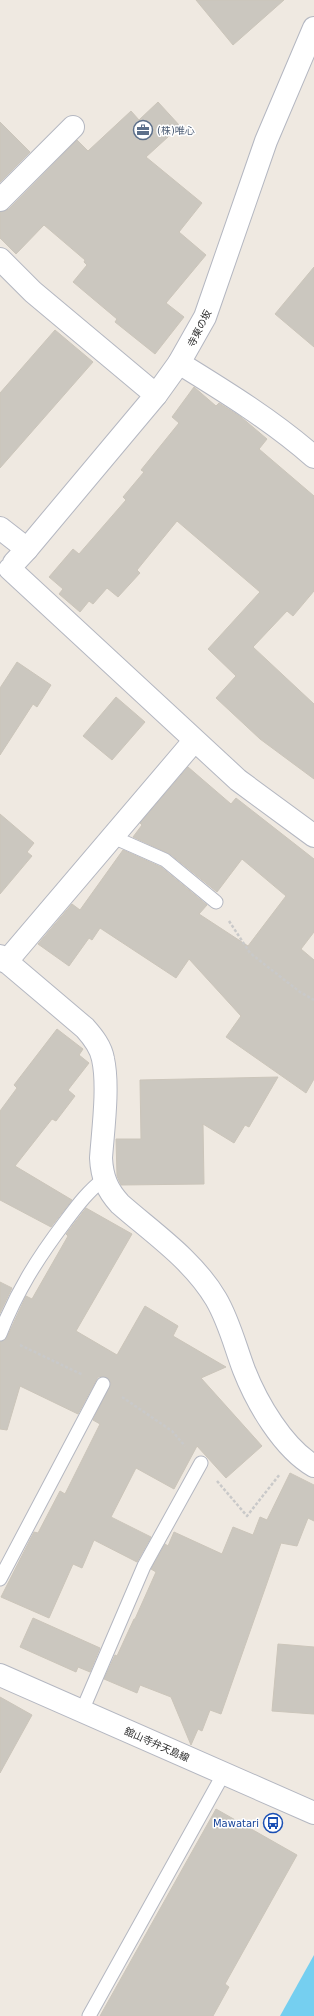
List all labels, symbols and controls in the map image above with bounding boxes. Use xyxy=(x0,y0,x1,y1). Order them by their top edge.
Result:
office icon: (株)唯心 xyxy=(132,119,154,141)
place label: (株)唯心 xyxy=(157,125,195,136)
street label: 寺東の坂 xyxy=(185,308,213,349)
street label: 舘山寺弁天島線 xyxy=(123,1725,191,1764)
bus stop icon: Mawatari xyxy=(262,1812,284,1834)
place label: Mawatari xyxy=(213,1818,259,1829)

